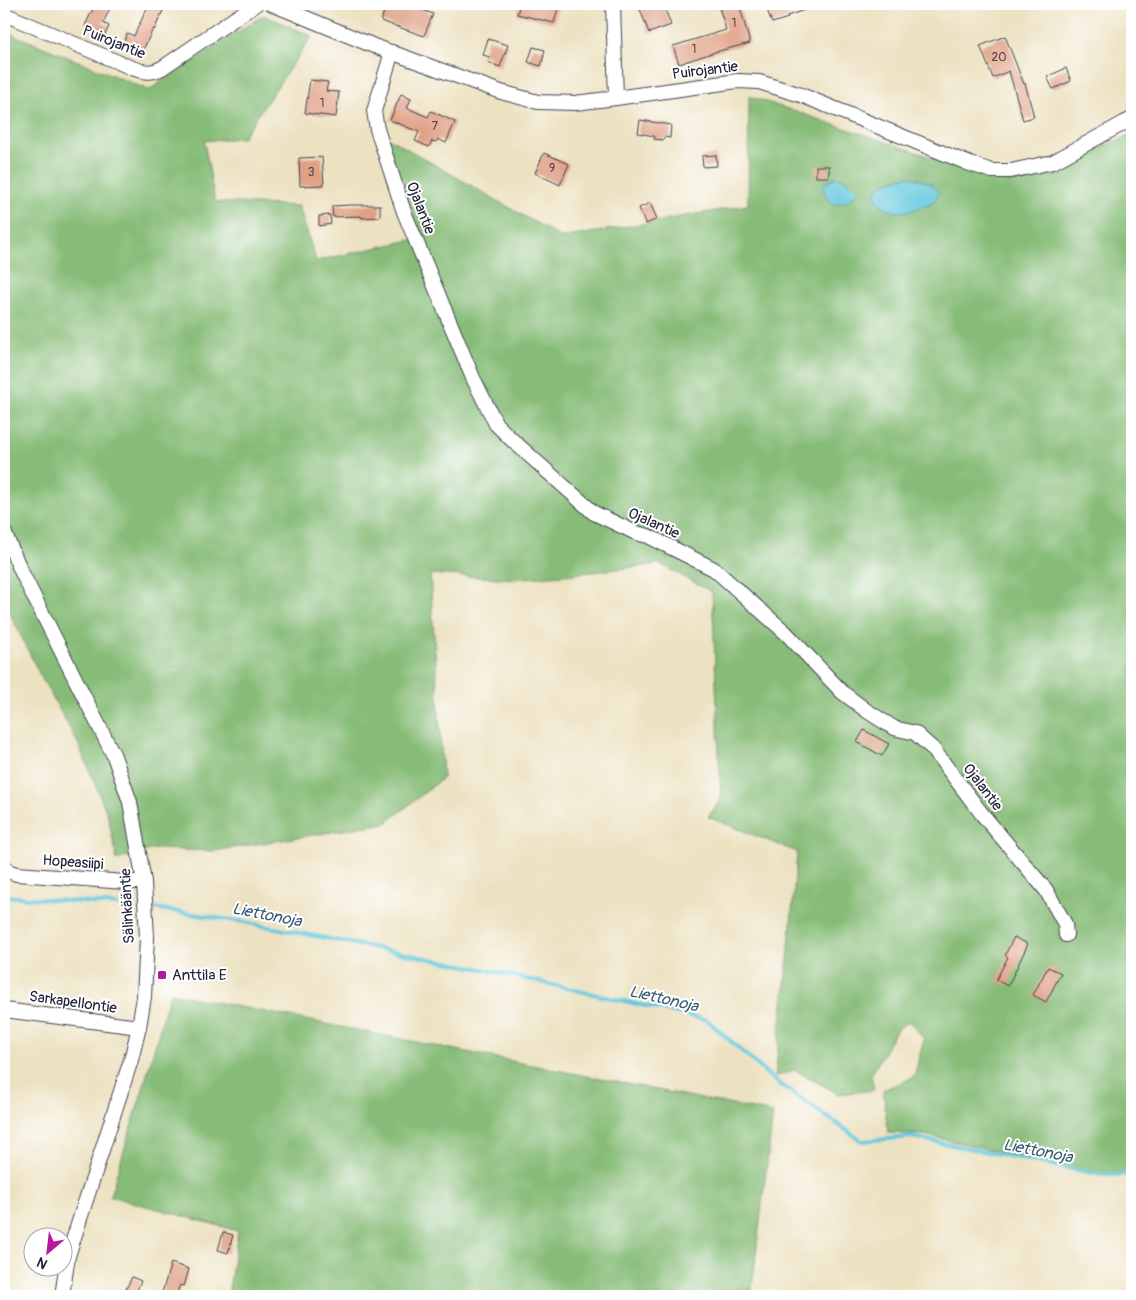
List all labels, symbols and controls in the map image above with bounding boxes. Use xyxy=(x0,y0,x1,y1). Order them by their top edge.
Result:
house number: 1 xyxy=(732,16,736,31)
street label: Puirojantie xyxy=(80,21,149,64)
house number: 1 xyxy=(692,42,696,57)
house number: 20 xyxy=(992,50,1006,65)
street label: Puirojantie xyxy=(671,57,740,84)
house number: 1 xyxy=(320,96,324,111)
house number: 7 xyxy=(432,119,439,134)
house number: 9 xyxy=(549,161,555,176)
house number: 3 xyxy=(308,165,315,180)
street label: Ojalantie xyxy=(402,179,439,238)
street label: Ojalantie xyxy=(625,504,683,543)
street label: Ojalantie xyxy=(959,760,1007,815)
street label: Hopeasiipi xyxy=(42,851,104,874)
street label: Sälinkääntie xyxy=(116,867,139,944)
water label: Liettonoja xyxy=(230,898,305,932)
place label: Anttila E xyxy=(172,966,227,985)
marker: Anttila E xyxy=(156,969,168,981)
water label: Liettonoja xyxy=(627,981,702,1017)
street label: Sarkapellontie xyxy=(28,987,119,1018)
water label: Liettonoja xyxy=(1001,1134,1076,1168)
north arrow xyxy=(22,1228,72,1278)
text: N xyxy=(34,1253,50,1273)

